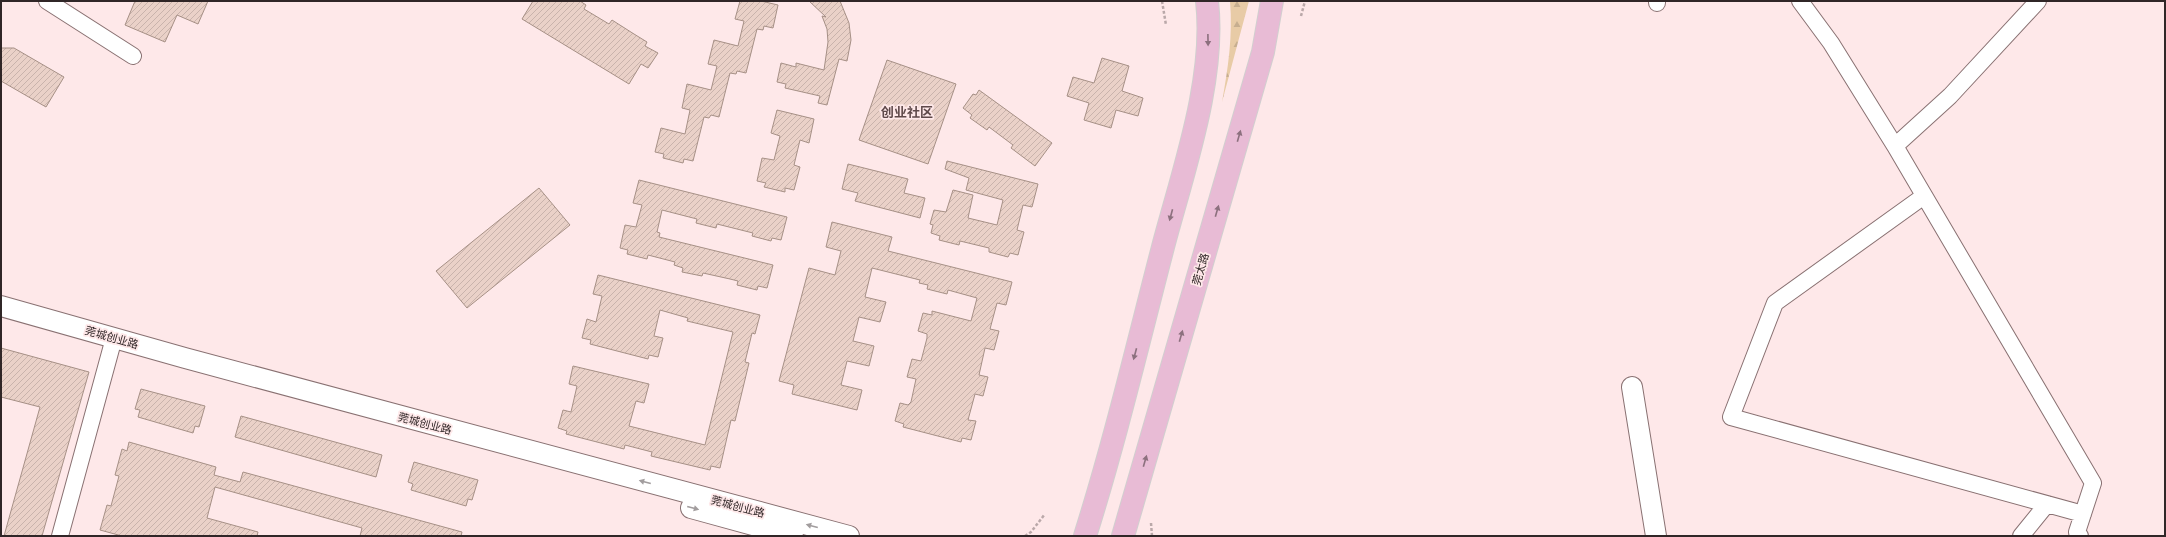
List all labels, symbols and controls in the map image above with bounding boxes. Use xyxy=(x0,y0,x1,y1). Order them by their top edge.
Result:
one-way arrow xyxy=(1205,34,1211,47)
district label: 创业社区 xyxy=(881,104,933,120)
one-way arrow xyxy=(1236,130,1242,142)
one-way arrow xyxy=(1214,205,1220,217)
one-way arrow xyxy=(1168,209,1174,221)
street label: 莞太路 xyxy=(1189,251,1211,287)
street label: 莞城创业路 xyxy=(84,323,140,351)
one-way arrow xyxy=(1178,330,1184,342)
one-way arrow xyxy=(1132,348,1138,360)
street label: 莞城创业路 xyxy=(397,410,453,436)
one-way arrow xyxy=(1143,455,1149,467)
one-way arrow xyxy=(639,478,652,484)
street label: 莞城创业路 xyxy=(710,493,766,519)
one-way arrow xyxy=(687,506,699,512)
one-way arrow xyxy=(806,522,818,528)

